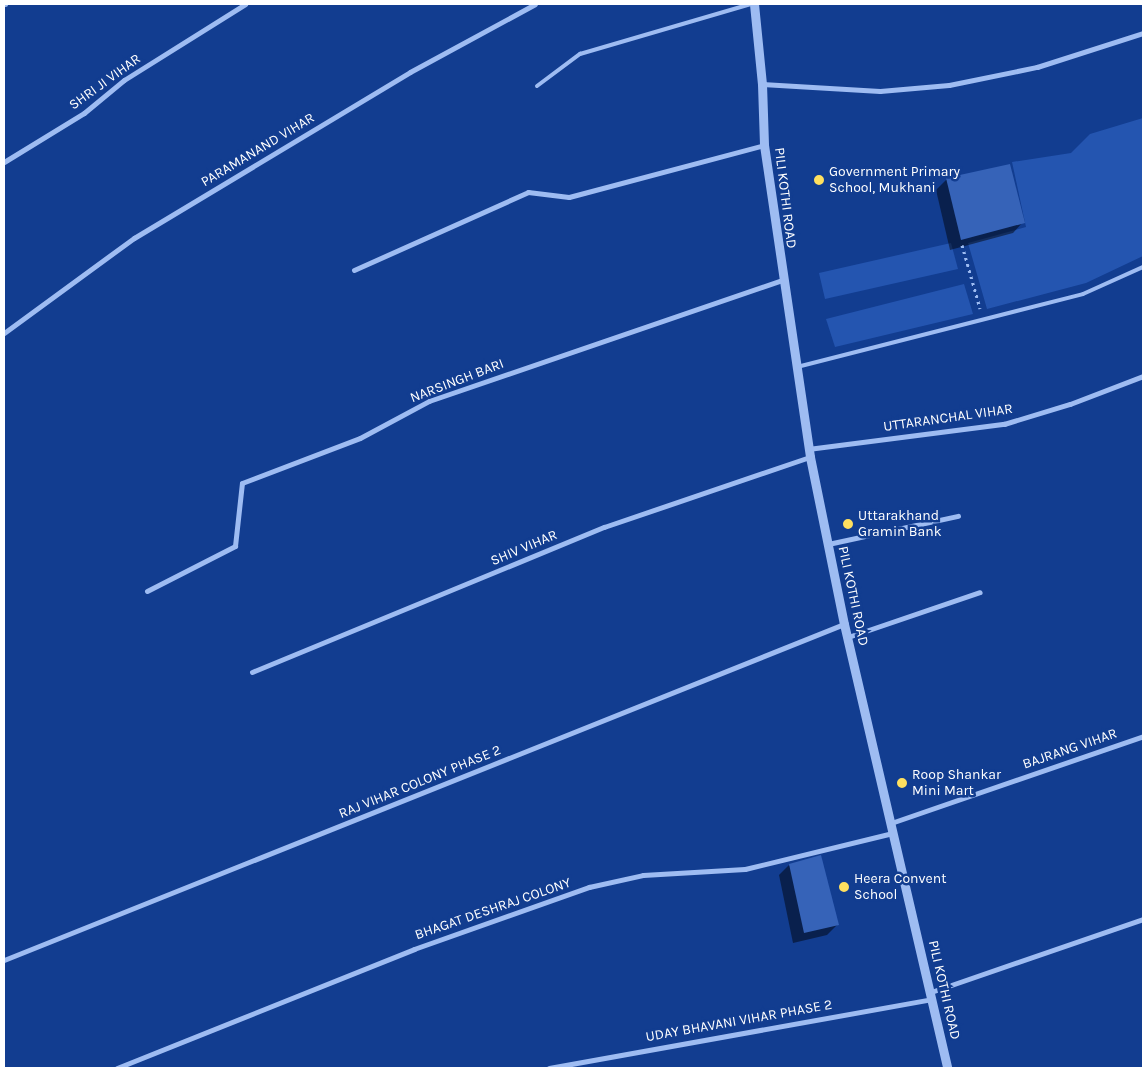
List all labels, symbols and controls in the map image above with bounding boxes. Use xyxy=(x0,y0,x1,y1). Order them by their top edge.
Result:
street label: SHRI JI VIHAR xyxy=(66,50,144,114)
street label: PARAMANAND VIHAR xyxy=(198,110,318,190)
street label: PILI KOTHI ROAD xyxy=(770,147,800,249)
place label: Government Primary School, Mukhani xyxy=(829,164,960,196)
marker: Government Primary School, Mukhani xyxy=(813,174,825,186)
street label: NARSINGH BARI xyxy=(408,355,506,407)
street label: UTTARANCHAL VIHAR xyxy=(882,401,1014,435)
place label: Uttarakhand Gramin Bank xyxy=(858,508,942,540)
marker: Uttarakhand Gramin Bank xyxy=(842,518,854,530)
street label: SHIV VIHAR xyxy=(488,526,560,570)
street label: PILI KOTHI ROAD xyxy=(834,545,872,647)
street label: BAJRANG VIHAR xyxy=(1021,725,1119,773)
street label: RAJ VIHAR COLONY PHASE 2 xyxy=(336,742,504,822)
place label: Roop Shankar Mini Mart xyxy=(912,767,1001,800)
marker: Roop Shankar Mini Mart xyxy=(896,777,908,789)
place label: Heera Convent School xyxy=(854,871,946,904)
street label: BHAGAT DESHRAJ COLONY xyxy=(413,874,573,944)
marker: Heera Convent School xyxy=(838,881,850,893)
street label: PILI KOTHI ROAD xyxy=(924,939,964,1041)
street label: UDAY BHAVANI VIHAR PHASE 2 xyxy=(644,996,834,1046)

